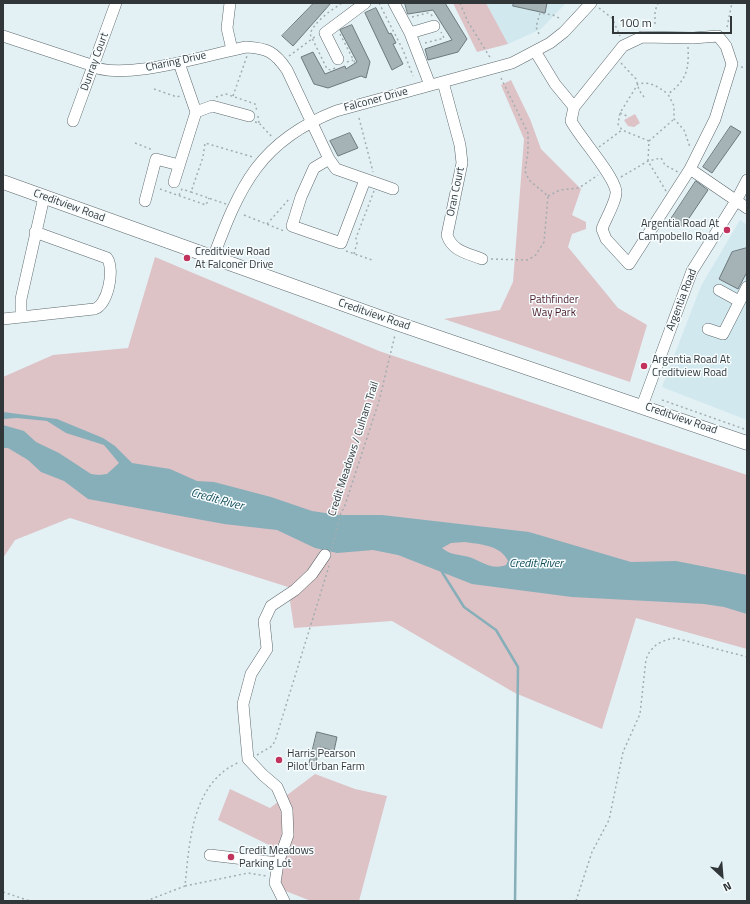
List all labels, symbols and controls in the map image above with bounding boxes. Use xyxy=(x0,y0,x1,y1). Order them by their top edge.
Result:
scale bar xyxy=(614,8,734,34)
text: 100 m xyxy=(619,13,652,32)
street label: Dunray Court xyxy=(78,31,112,93)
street label: Charing Drive xyxy=(144,49,208,75)
street label: Falconer Drive xyxy=(343,85,409,115)
street label: Oran Court xyxy=(444,166,468,218)
street label: Creditview Road xyxy=(31,187,107,225)
place label: Argentia Road At Campobello Road xyxy=(638,217,719,243)
marker: Argentia Road At Campobello Road xyxy=(722,225,732,235)
place label: Creditview Road At Falconer Drive xyxy=(195,245,273,271)
marker: Creditview Road At Falconer Drive xyxy=(182,253,192,263)
street label: Argentia Road xyxy=(664,267,700,333)
park label: Pathfinder Way Park xyxy=(530,293,578,319)
street label: Creditview Road xyxy=(336,297,412,333)
place label: Argentia Road At Creditview Road xyxy=(652,353,730,379)
marker: Argentia Road At Creditview Road xyxy=(639,361,649,371)
street label: Credit Meadows / Culham Trail xyxy=(326,380,382,518)
street label: Creditview Road xyxy=(643,401,719,437)
water label: Credit River xyxy=(189,486,245,514)
water label: Credit River xyxy=(509,557,563,571)
place label: Harris Pearson Pilot Urban Farm xyxy=(287,747,365,773)
marker: Harris Pearson Pilot Urban Farm xyxy=(274,755,284,765)
place label: Credit Meadows Parking Lot xyxy=(239,844,314,870)
marker: Credit Meadows Parking Lot xyxy=(226,852,236,862)
north arrow xyxy=(702,856,742,896)
text: N xyxy=(720,878,734,896)

